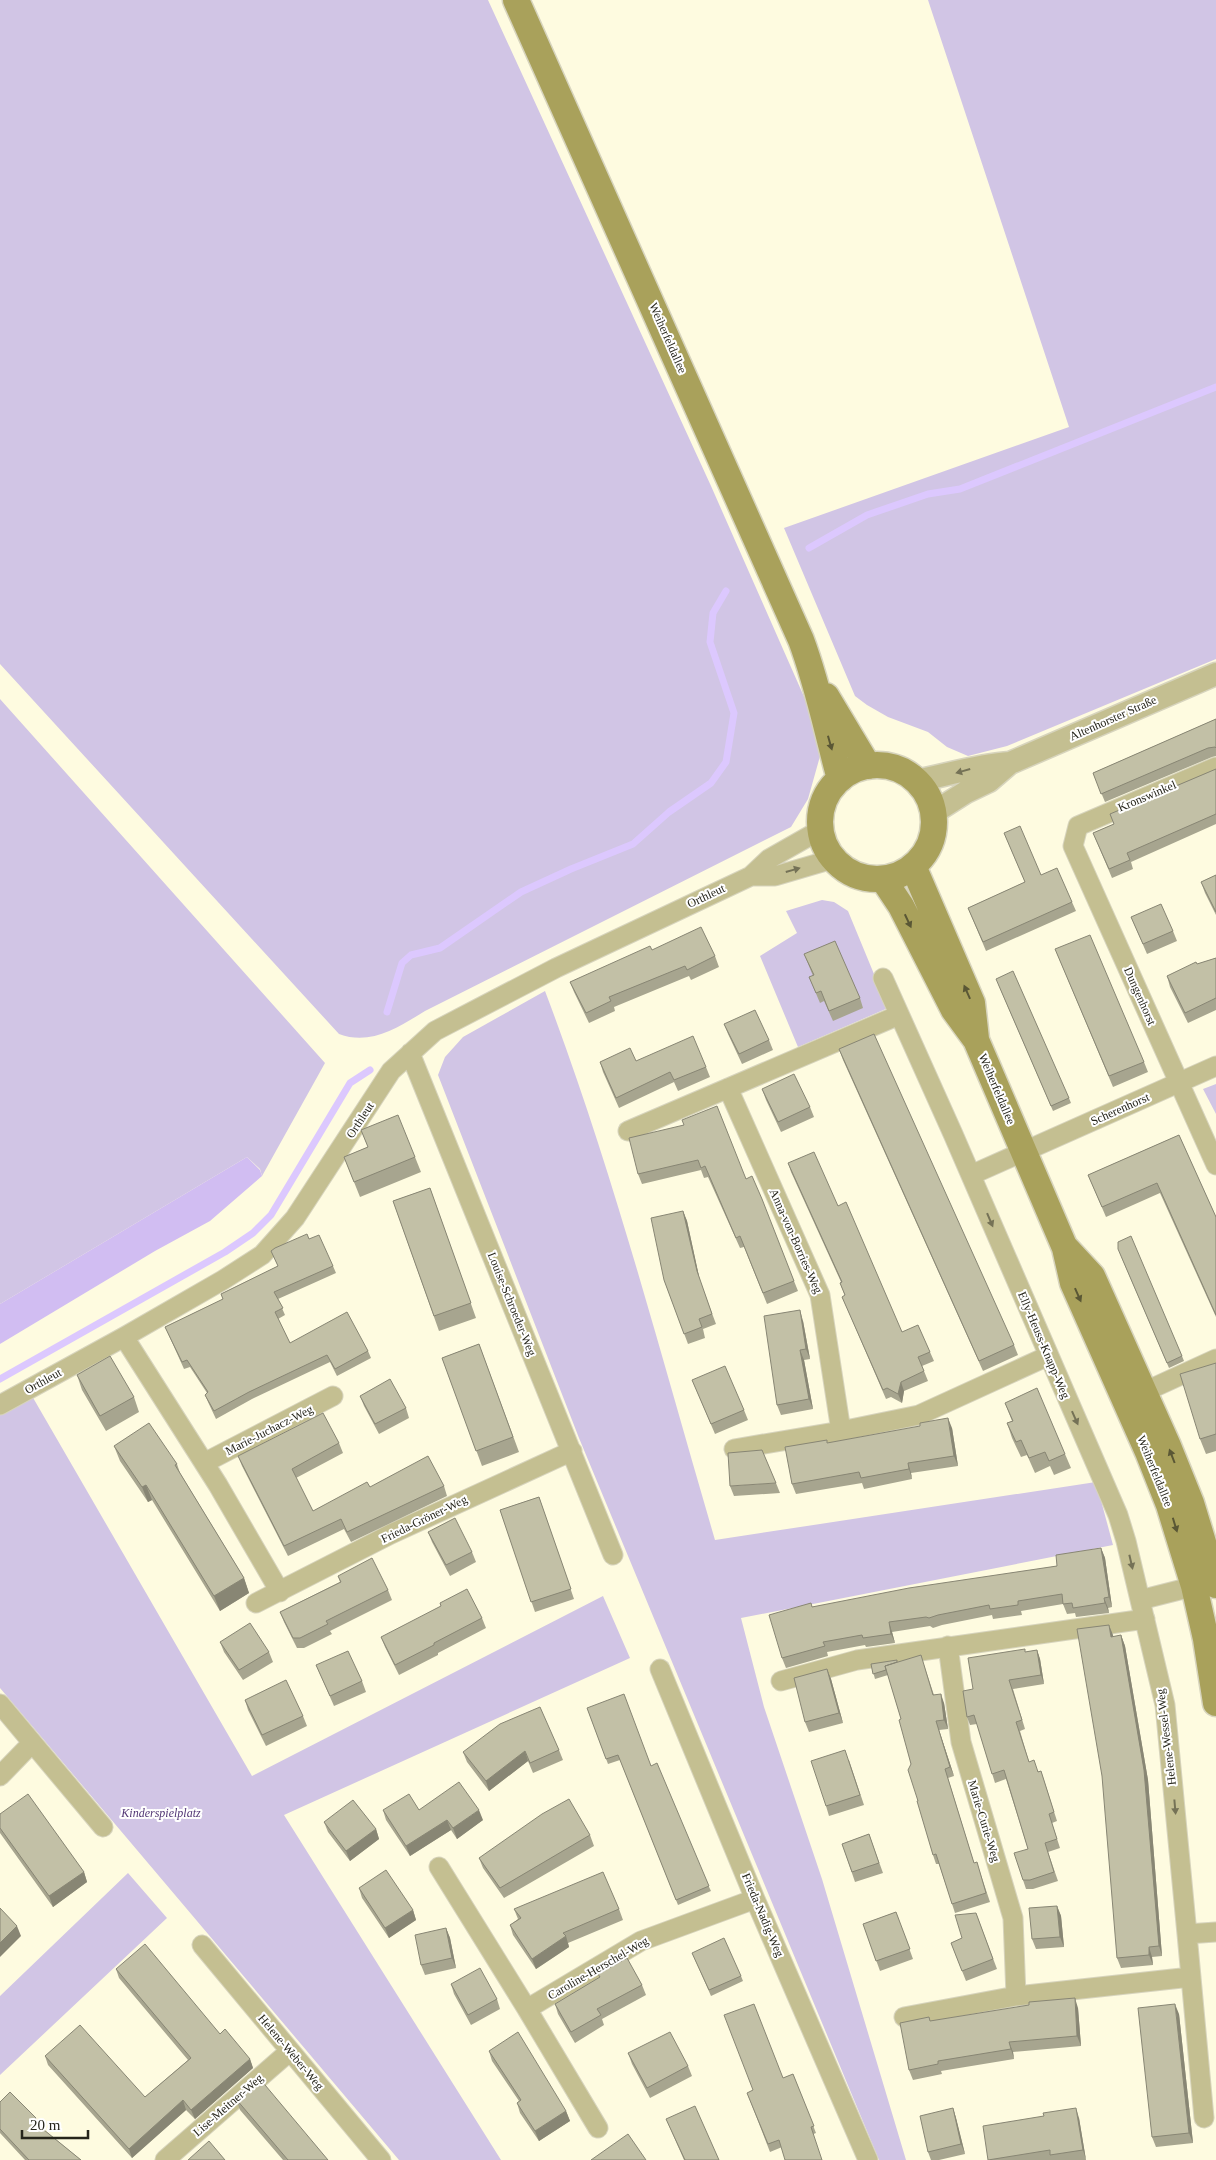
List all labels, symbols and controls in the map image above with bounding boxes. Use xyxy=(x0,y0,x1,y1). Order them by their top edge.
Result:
street label: Weiherfeldallee xyxy=(646,301,690,375)
street label: Altenhorster Straße xyxy=(1067,693,1159,743)
one-way arrow xyxy=(827,736,835,751)
one-way arrow xyxy=(955,768,970,776)
street label: Kronswinkel xyxy=(1116,777,1179,815)
one-way arrow xyxy=(785,866,800,874)
street label: Orthleut xyxy=(685,881,728,911)
one-way arrow xyxy=(905,914,913,928)
street label: Dungenhorst xyxy=(1121,965,1159,1028)
one-way arrow xyxy=(963,985,971,999)
street label: Weiherfeldallee xyxy=(976,1051,1018,1127)
street label: Scherenhorst xyxy=(1089,1090,1152,1128)
street label: Orthleut xyxy=(343,1099,377,1141)
street label: Anna-von-Borries-Weg xyxy=(767,1187,825,1295)
one-way arrow xyxy=(987,1213,995,1227)
street label: Louise-Schroeder-Weg xyxy=(485,1250,539,1358)
one-way arrow xyxy=(1074,1288,1082,1302)
street label: Elly-Heuss-Knapp-Weg xyxy=(1015,1289,1073,1401)
street label: Orthleut xyxy=(22,1365,64,1397)
street label: Marie-Juchacz-Weg xyxy=(223,1402,315,1458)
one-way arrow xyxy=(1072,1411,1080,1425)
street label: Weiherfeldallee xyxy=(1134,1433,1176,1509)
one-way arrow xyxy=(1168,1449,1176,1463)
street label: Frieda-Gröner-Weg xyxy=(379,1492,469,1546)
one-way arrow xyxy=(1171,1518,1179,1533)
one-way arrow xyxy=(1127,1554,1135,1569)
street label: Helene-Wessel-Weg xyxy=(1153,1688,1179,1786)
street label: Marie-Curie-Weg xyxy=(965,1778,1003,1864)
one-way arrow xyxy=(1171,1800,1179,1816)
park label: Kinderspielplatz xyxy=(120,1806,201,1820)
street label: Frieda-Nadig-Weg xyxy=(739,1871,787,1959)
street label: Caroline-Herschel-Weg xyxy=(545,1934,651,2002)
street label: Helene-Weber-Weg xyxy=(255,2011,327,2093)
street label: Lise-Meitner-Weg xyxy=(190,2071,266,2139)
scale bar xyxy=(22,2108,89,2140)
text: 20 m xyxy=(30,2117,61,2133)

